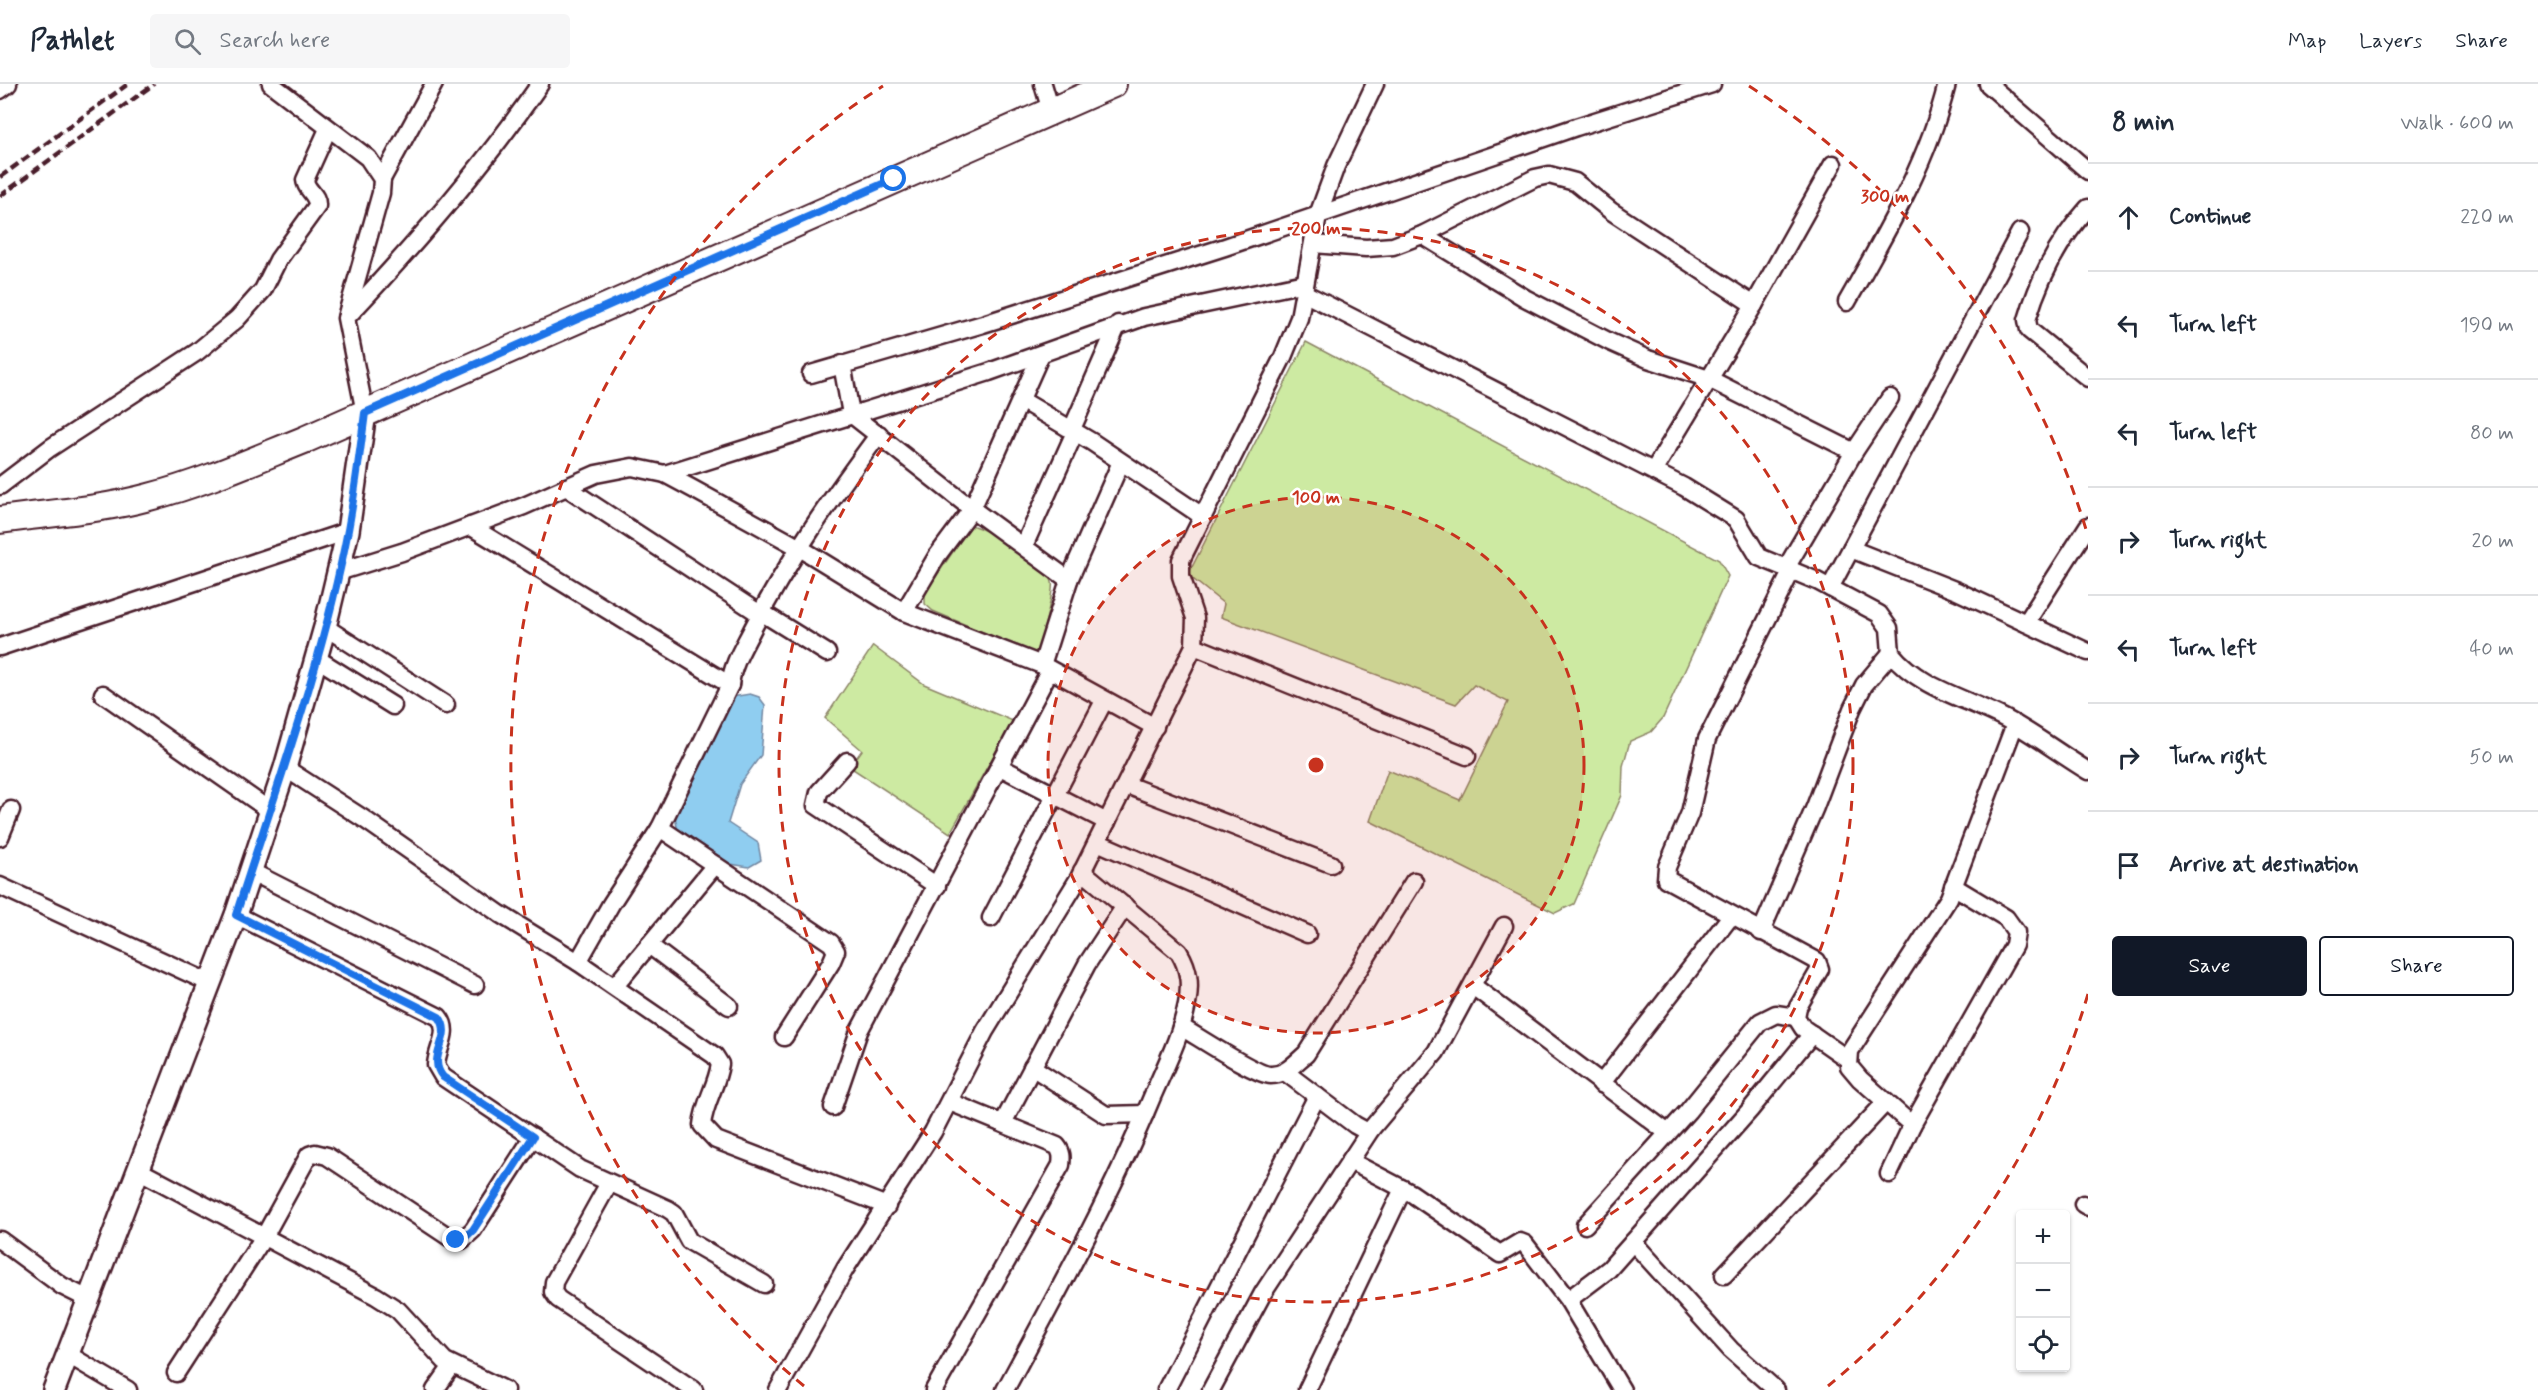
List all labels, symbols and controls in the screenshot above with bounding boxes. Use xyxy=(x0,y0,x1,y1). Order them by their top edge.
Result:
search box xyxy=(150,14,570,68)
text: Pathlet xyxy=(30,23,114,60)
icon: search xyxy=(171,25,204,58)
text: Search here xyxy=(219,27,330,55)
text: Map xyxy=(2288,27,2326,55)
text: Layers xyxy=(2359,27,2422,55)
text: Share xyxy=(2455,27,2508,55)
text: 8 min xyxy=(2112,106,2175,140)
text: Walk · 600 m xyxy=(2400,110,2514,137)
route start xyxy=(880,165,906,191)
text: 300 m xyxy=(1861,185,1909,209)
icon: ahead xyxy=(2112,201,2145,234)
text: Continue xyxy=(2169,203,2251,231)
text: 220 m xyxy=(2460,204,2514,231)
text: 200 m xyxy=(1291,217,1341,241)
icon: left xyxy=(2112,309,2145,342)
text: Turn left xyxy=(2169,311,2257,339)
text: 190 m xyxy=(2460,312,2514,339)
icon: left xyxy=(2112,417,2145,450)
text: Turn left xyxy=(2169,419,2257,447)
text: 80 m xyxy=(2470,420,2514,447)
text: 100 m xyxy=(1292,486,1340,510)
icon: right xyxy=(2112,525,2145,558)
text: Turn right xyxy=(2169,527,2267,555)
text: 20 m xyxy=(2471,528,2514,555)
icon: left xyxy=(2112,633,2145,666)
text: Turn left xyxy=(2169,635,2257,663)
text: 40 m xyxy=(2470,636,2514,663)
icon: right xyxy=(2112,741,2145,774)
text: Turn right xyxy=(2169,743,2267,771)
text: 50 m xyxy=(2469,744,2514,771)
centre of rings xyxy=(1306,755,1326,775)
icon: arrive xyxy=(2112,849,2145,882)
text: Arrive at destination xyxy=(2169,851,2359,879)
button: Save xyxy=(2112,936,2307,996)
button: Share xyxy=(2319,936,2514,996)
map controls xyxy=(2016,1210,2070,1372)
button: + xyxy=(2016,1210,2070,1264)
route end xyxy=(442,1226,468,1252)
button: − xyxy=(2016,1264,2070,1318)
button: locate xyxy=(2016,1318,2070,1372)

